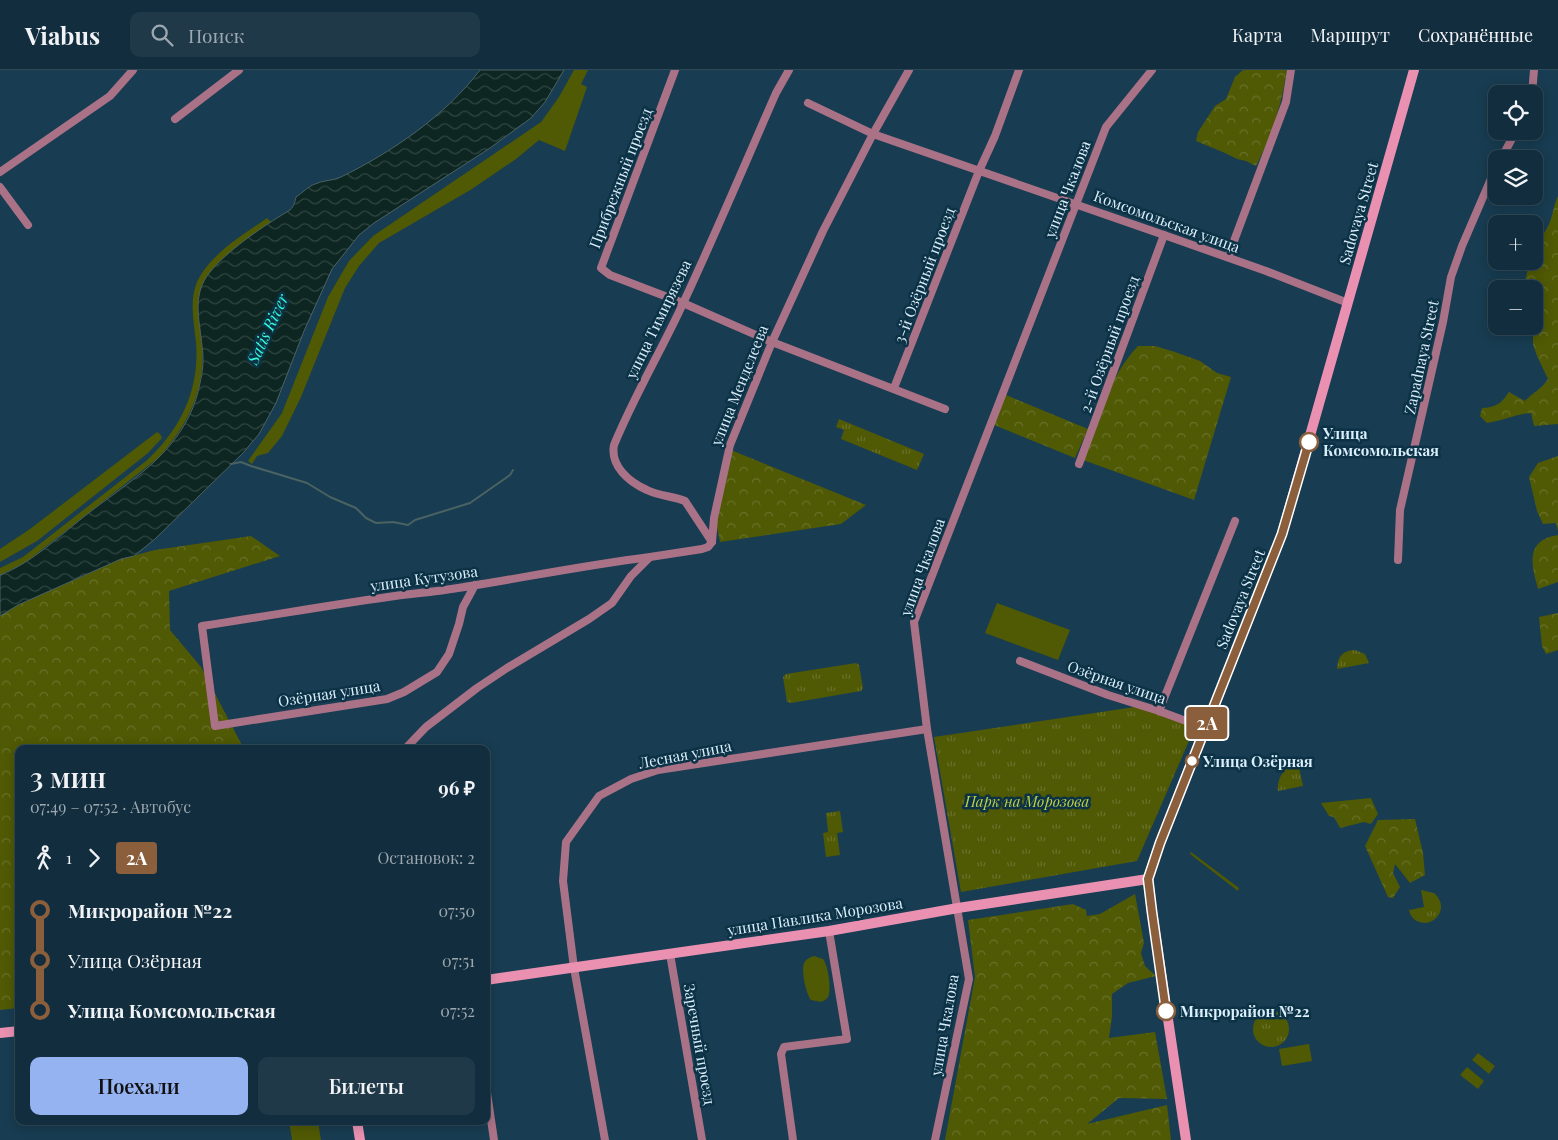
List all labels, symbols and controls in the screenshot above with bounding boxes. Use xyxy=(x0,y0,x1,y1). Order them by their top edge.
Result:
search box xyxy=(130,12,480,57)
text: Viabus xyxy=(25,19,100,51)
icon: search xyxy=(148,21,176,49)
text: Поиск xyxy=(188,22,244,48)
text: Карта xyxy=(1232,23,1282,47)
text: Маршрут xyxy=(1310,23,1390,47)
text: Сохранённые xyxy=(1418,23,1533,47)
map controls xyxy=(1488,85,1543,335)
button: locate xyxy=(1488,85,1543,140)
street label: Прибрежный проезд xyxy=(584,105,656,251)
street label: улица Чкалова xyxy=(1039,137,1095,241)
button: layers xyxy=(1488,150,1543,205)
street label: Sadovaya Street xyxy=(1334,159,1382,267)
street label: Комсомольская улица xyxy=(1091,185,1243,257)
street label: 3-й Озёрный проезд xyxy=(889,204,959,346)
button: + xyxy=(1488,215,1543,270)
street label: улица Тимирязева xyxy=(620,256,696,383)
street label: 2-й Озёрный проезд xyxy=(1075,273,1143,415)
button: − xyxy=(1488,280,1543,335)
water label: Satis River xyxy=(241,289,293,368)
street label: Zapadnaya Street xyxy=(1399,297,1443,416)
street label: улица Менделеева xyxy=(705,321,772,449)
place label: Улица Комсомольская xyxy=(1322,423,1439,460)
marker: Улица Комсомольская xyxy=(1299,432,1319,452)
street label: улица Чкалова xyxy=(895,515,949,620)
street label: Sadovaya Street xyxy=(1211,546,1269,652)
street label: улица Кутузова xyxy=(368,560,479,596)
street label: Озёрная улица xyxy=(1065,656,1170,708)
street label: Озёрная улица xyxy=(276,675,382,711)
line badge: 2А xyxy=(1184,707,1230,739)
text: 2А xyxy=(1196,711,1218,735)
street label: Лесная улица xyxy=(636,735,733,773)
place label: Улица Озёрная xyxy=(1202,751,1313,771)
marker: Улица Озёрная xyxy=(1185,754,1199,768)
text: 3 мин xyxy=(30,758,106,795)
text: 96 ₽ xyxy=(438,774,475,800)
park label: Парк на Морозова xyxy=(964,791,1089,811)
text: 07:49 – 07:52 · Автобус xyxy=(30,796,191,817)
icon: walk xyxy=(30,844,58,872)
icon: forward xyxy=(80,844,108,872)
text: 2А xyxy=(126,846,147,870)
text: 1 xyxy=(66,847,72,868)
text: Остановок: 2 xyxy=(377,847,475,868)
street label: улица Павлика Морозова xyxy=(725,892,905,940)
text: Микрорайон №22 xyxy=(68,897,232,923)
text: 07:50 xyxy=(438,900,475,921)
text: Улица Озёрная xyxy=(68,947,202,973)
text: 07:51 xyxy=(442,950,475,971)
street label: улица Чкалова xyxy=(925,972,963,1078)
street label: Заречный проезд xyxy=(680,982,721,1106)
text: Улица Комсомольская xyxy=(68,997,276,1023)
text: 07:52 xyxy=(440,1000,475,1021)
marker: Микрорайон №22 xyxy=(1156,1001,1176,1021)
place label: Микрорайон №22 xyxy=(1180,1001,1310,1021)
button: Поехали xyxy=(30,1057,248,1115)
button: Билеты xyxy=(258,1057,475,1115)

